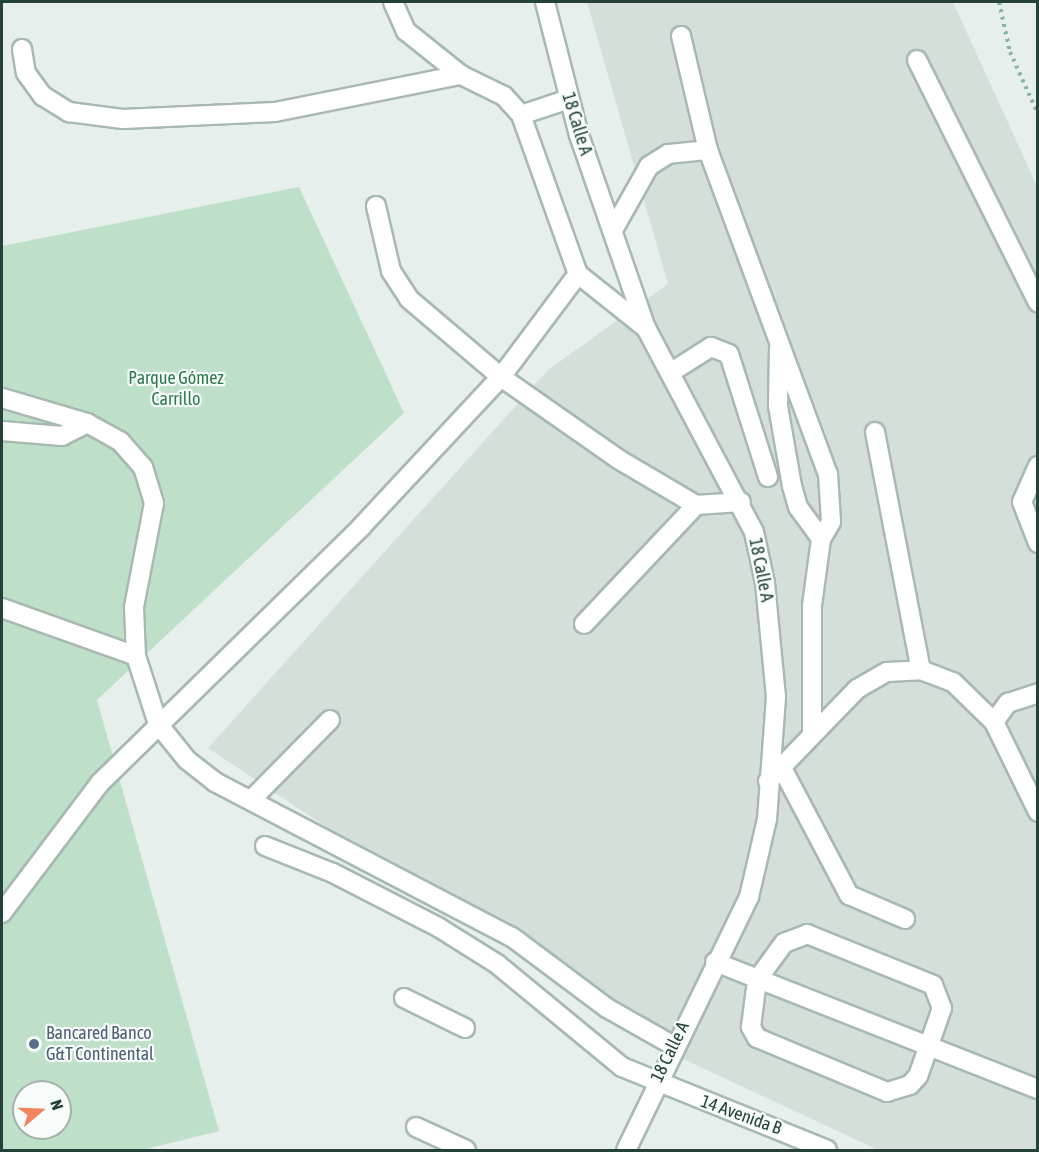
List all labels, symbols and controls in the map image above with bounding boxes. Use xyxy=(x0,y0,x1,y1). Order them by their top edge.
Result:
street label: 18 Calle A xyxy=(557,90,597,158)
park label: Parque Gómez Carrillo xyxy=(128,368,224,410)
street label: 18 Calle A xyxy=(744,536,778,604)
street label: 18 Calle A xyxy=(646,1018,694,1086)
place label: Bancared Banco G&T Continental xyxy=(46,1023,154,1066)
marker: Bancared Banco G&T Continental xyxy=(27,1037,41,1051)
north arrow xyxy=(12,1080,72,1140)
street label: 14 Avenida B xyxy=(698,1090,784,1140)
text: N xyxy=(47,1097,67,1112)

